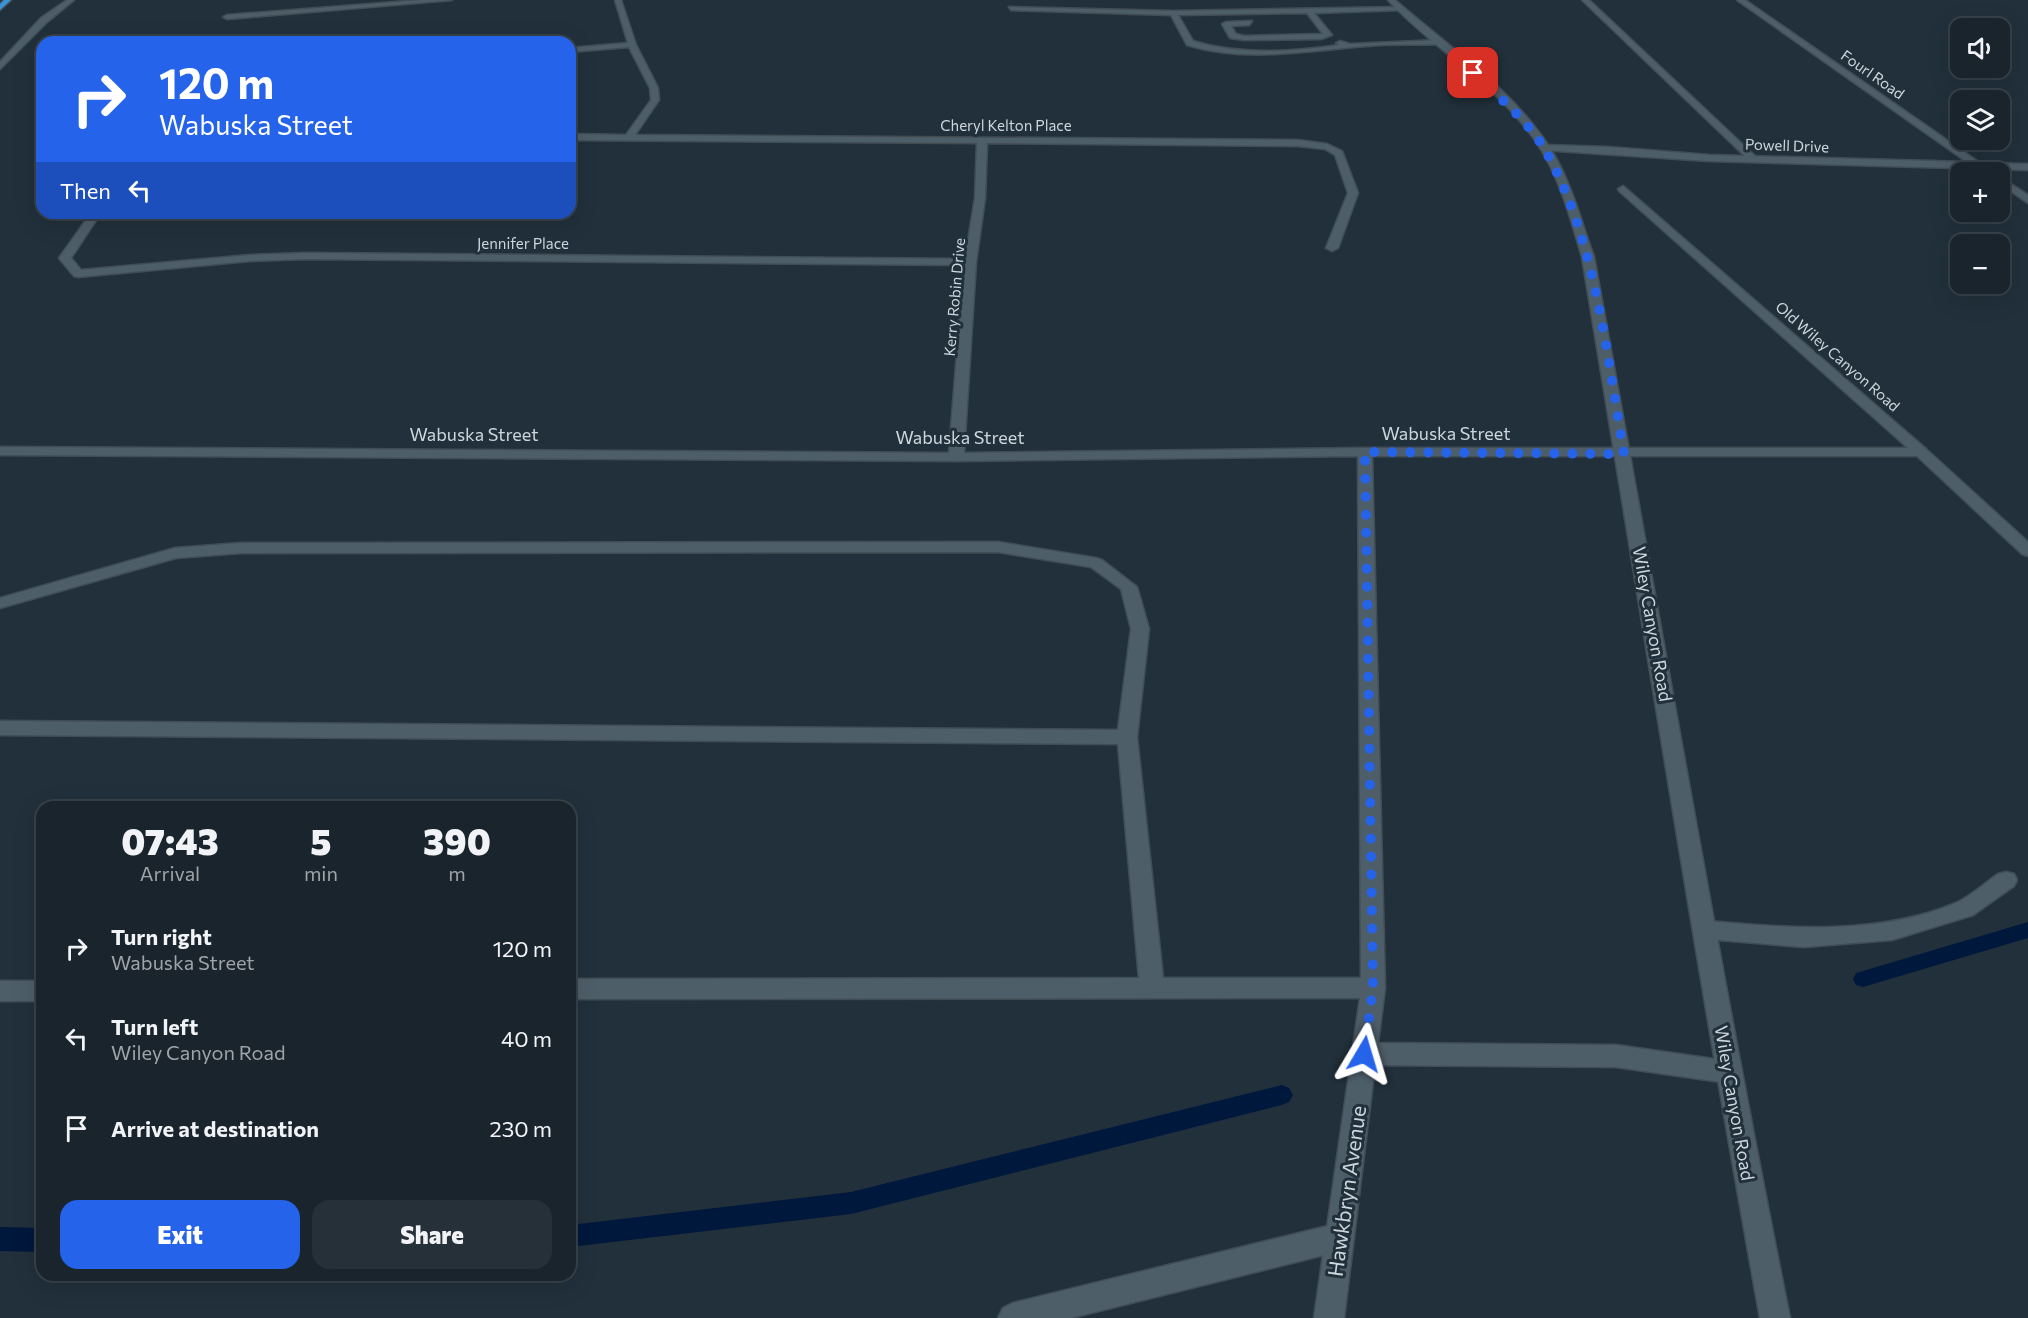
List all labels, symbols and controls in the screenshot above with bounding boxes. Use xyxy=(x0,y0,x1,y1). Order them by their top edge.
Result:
map controls xyxy=(1950,18,2010,294)
button: sound xyxy=(1950,18,2010,78)
street label: Fourl Road xyxy=(1838,46,1908,102)
pin xyxy=(1447,47,1498,98)
text: 120 m xyxy=(159,56,274,108)
icon: arrive xyxy=(1456,56,1489,89)
icon: right xyxy=(60,60,138,138)
button: layers xyxy=(1950,90,2010,150)
text: Wabuska Street xyxy=(159,108,353,141)
street label: Cheryl Kelton Place xyxy=(940,116,1072,134)
street label: Powell Drive xyxy=(1745,135,1829,155)
button: + xyxy=(1950,162,2010,222)
icon: left xyxy=(123,174,156,207)
text: Then xyxy=(60,177,111,204)
street label: Jennifer Place xyxy=(477,234,569,252)
button: − xyxy=(1950,234,2010,294)
street label: Kerry Robin Drive xyxy=(940,237,968,357)
street label: Old Wiley Canyon Road xyxy=(1772,297,1904,415)
street label: Wabuska Street xyxy=(1381,422,1511,444)
street label: Wabuska Street xyxy=(409,423,539,445)
street label: Wabuska Street xyxy=(895,426,1025,448)
street label: Wiley Canyon Road xyxy=(1629,545,1677,703)
text: 07:43 xyxy=(121,818,219,862)
text: 5 xyxy=(310,818,331,862)
text: 390 xyxy=(423,818,491,862)
text: Arrival xyxy=(140,861,200,885)
text: min xyxy=(304,861,338,885)
text: m xyxy=(448,861,466,885)
text: Turn right xyxy=(111,923,212,950)
icon: right xyxy=(60,932,93,965)
text: 120 m xyxy=(493,935,552,962)
text: Wabuska Street xyxy=(111,950,255,974)
text: Turn left xyxy=(111,1013,198,1040)
icon: left xyxy=(60,1022,93,1055)
position arrow xyxy=(1332,1022,1396,1086)
street label: Wiley Canyon Road xyxy=(1711,1024,1759,1182)
text: 40 m xyxy=(501,1025,552,1052)
text: Wiley Canyon Road xyxy=(111,1040,285,1064)
street label: Hawkbryn Avenue xyxy=(1322,1104,1370,1278)
icon: arrive xyxy=(60,1112,93,1145)
text: Arrive at destination xyxy=(111,1115,319,1142)
text: 230 m xyxy=(489,1115,552,1142)
button: Exit xyxy=(60,1200,300,1269)
button: Share xyxy=(312,1200,552,1269)

